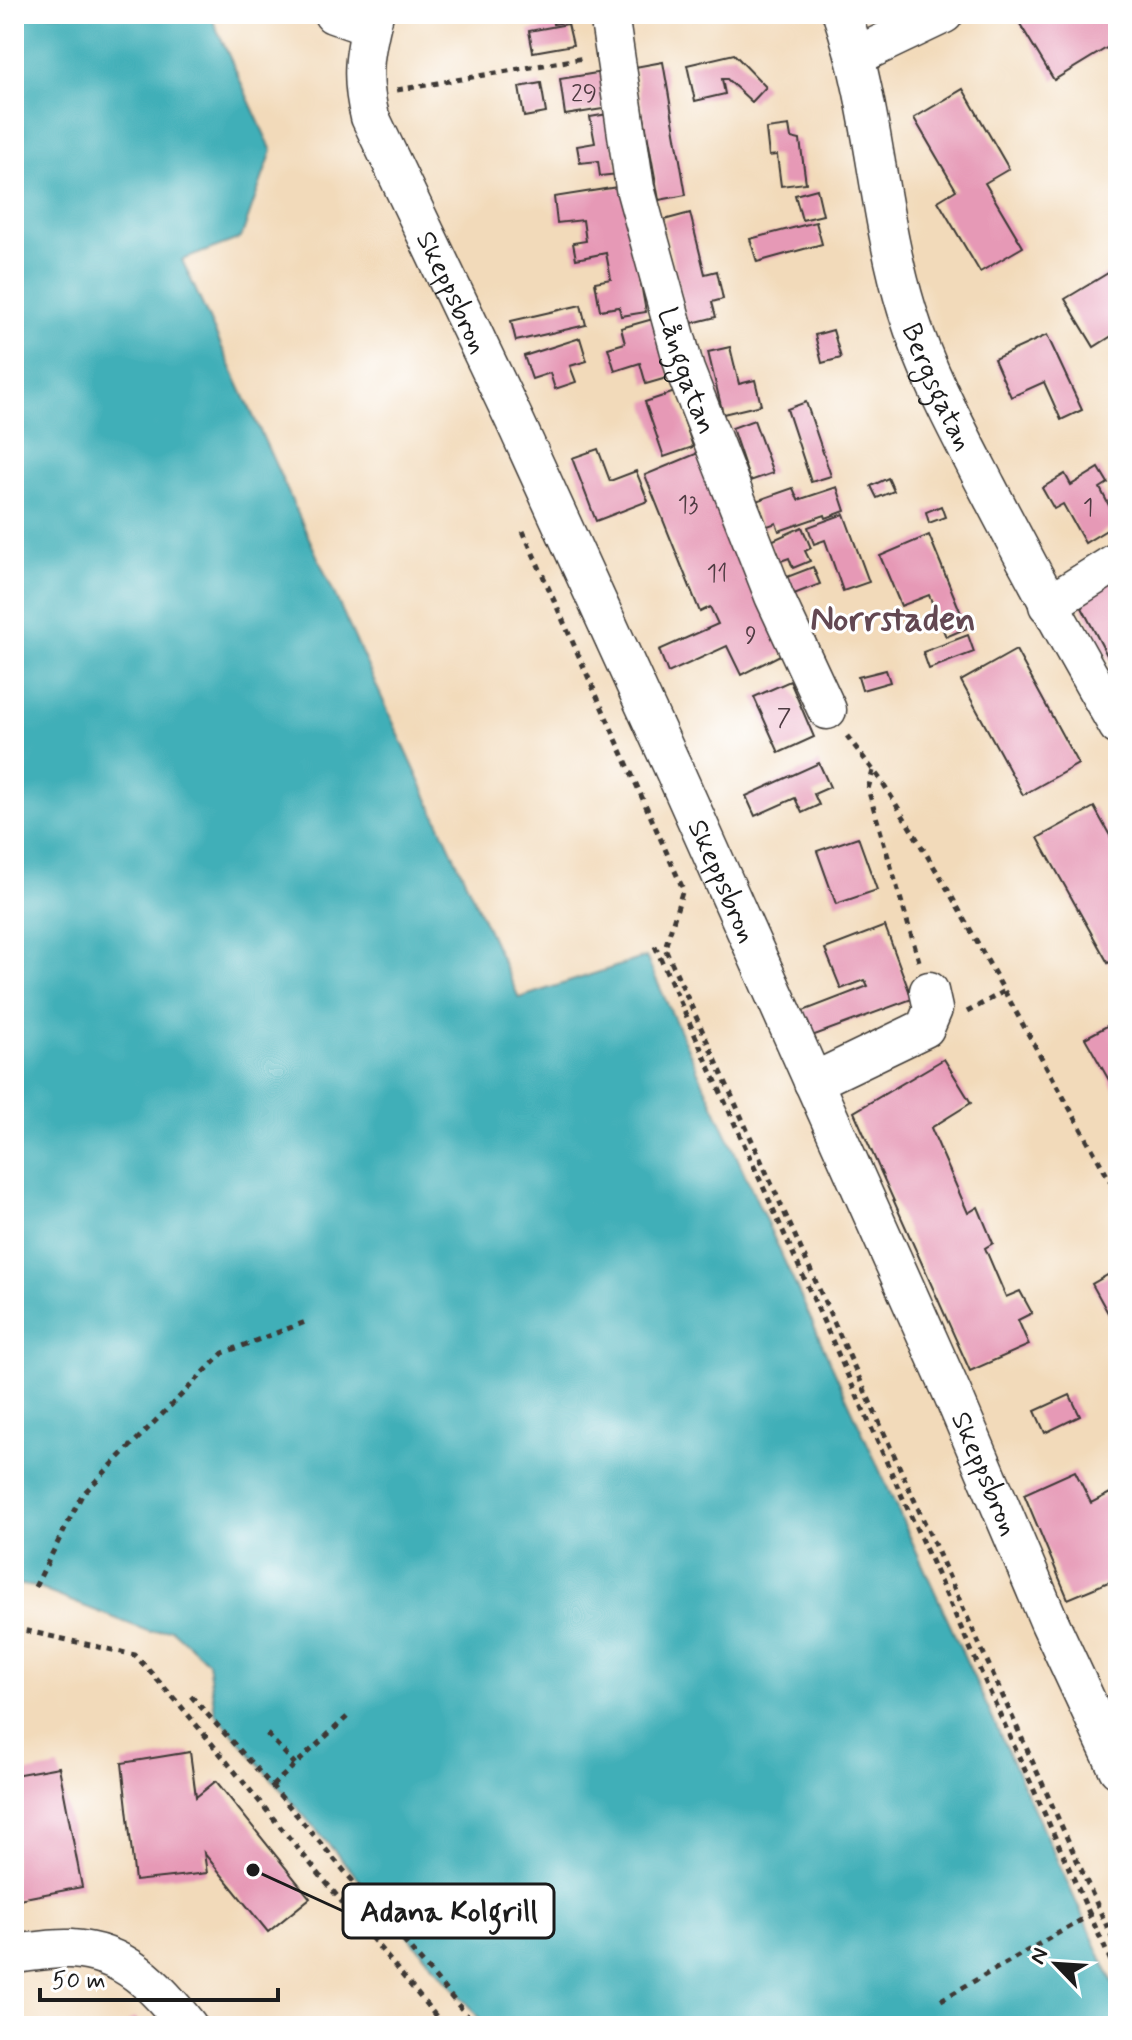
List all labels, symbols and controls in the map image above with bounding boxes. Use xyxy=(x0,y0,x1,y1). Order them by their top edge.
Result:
house number: 29 xyxy=(571,79,597,110)
street label: Skeppsbron xyxy=(406,225,496,360)
street label: Långgatan xyxy=(648,304,724,440)
street label: Bergsgatan xyxy=(892,319,981,458)
house number: 13 xyxy=(678,490,698,521)
house number: 1 xyxy=(1083,493,1093,524)
house number: 11 xyxy=(706,559,728,590)
district label: Norrstaden xyxy=(810,597,976,644)
house number: 9 xyxy=(745,621,757,652)
house number: 7 xyxy=(777,703,791,734)
street label: Skeppsbron xyxy=(678,814,765,949)
street label: Skeppsbron xyxy=(941,1406,1027,1542)
callout: Adana Kolgrill xyxy=(343,1884,554,1938)
text: Adana Kolgrill xyxy=(360,1893,538,1936)
north arrow xyxy=(1016,1924,1096,2004)
text: N xyxy=(1024,1944,1055,1969)
scale bar xyxy=(40,1952,278,2002)
text: 50 m xyxy=(52,1966,106,1997)

